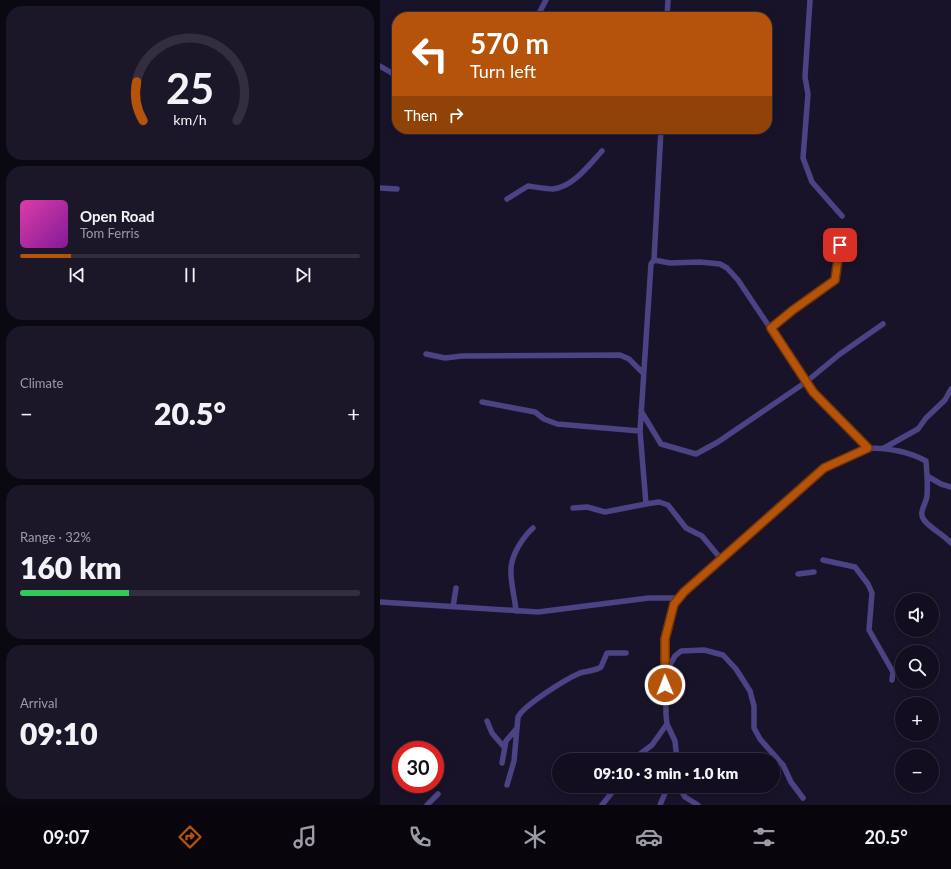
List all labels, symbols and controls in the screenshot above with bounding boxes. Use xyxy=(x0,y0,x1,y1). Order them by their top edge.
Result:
text: 570 m xyxy=(470,26,549,60)
icon: left xyxy=(404,28,456,80)
text: Turn left xyxy=(470,60,536,82)
text: 25 xyxy=(166,63,214,113)
icon: right xyxy=(445,104,467,126)
text: Then xyxy=(404,106,437,124)
text: km/h xyxy=(173,110,207,127)
text: Open Road xyxy=(80,207,155,225)
text: Tom Ferris xyxy=(80,225,139,241)
pin xyxy=(823,228,857,262)
icon: arrive xyxy=(829,234,851,256)
icon: previous xyxy=(66,264,88,286)
icon: pause xyxy=(179,264,201,286)
icon: next xyxy=(292,264,314,286)
text: Climate xyxy=(20,375,63,391)
text: 20.5° xyxy=(154,395,226,431)
text: − xyxy=(20,400,33,427)
text: + xyxy=(347,400,360,427)
text: Range · 32% xyxy=(20,529,91,545)
text: 160 km xyxy=(20,549,121,585)
map controls xyxy=(895,593,939,793)
button: sound xyxy=(895,593,939,637)
button: search xyxy=(895,645,939,689)
position arrow xyxy=(644,664,686,706)
text: Arrival xyxy=(20,695,57,711)
button: + xyxy=(895,697,939,741)
text: 09:10 xyxy=(20,715,98,751)
speed limit sign: 30 xyxy=(392,741,444,793)
button: − xyxy=(895,749,939,793)
text: 09:10 · 3 min · 1.0 km xyxy=(594,764,738,782)
icon: directions xyxy=(176,823,204,851)
icon: music xyxy=(291,823,319,851)
icon: phone xyxy=(406,823,434,851)
icon: climate xyxy=(521,823,549,851)
icon: car xyxy=(635,823,663,851)
icon: filters xyxy=(750,823,778,851)
text: 09:07 xyxy=(43,826,90,848)
text: 20.5° xyxy=(865,826,908,848)

